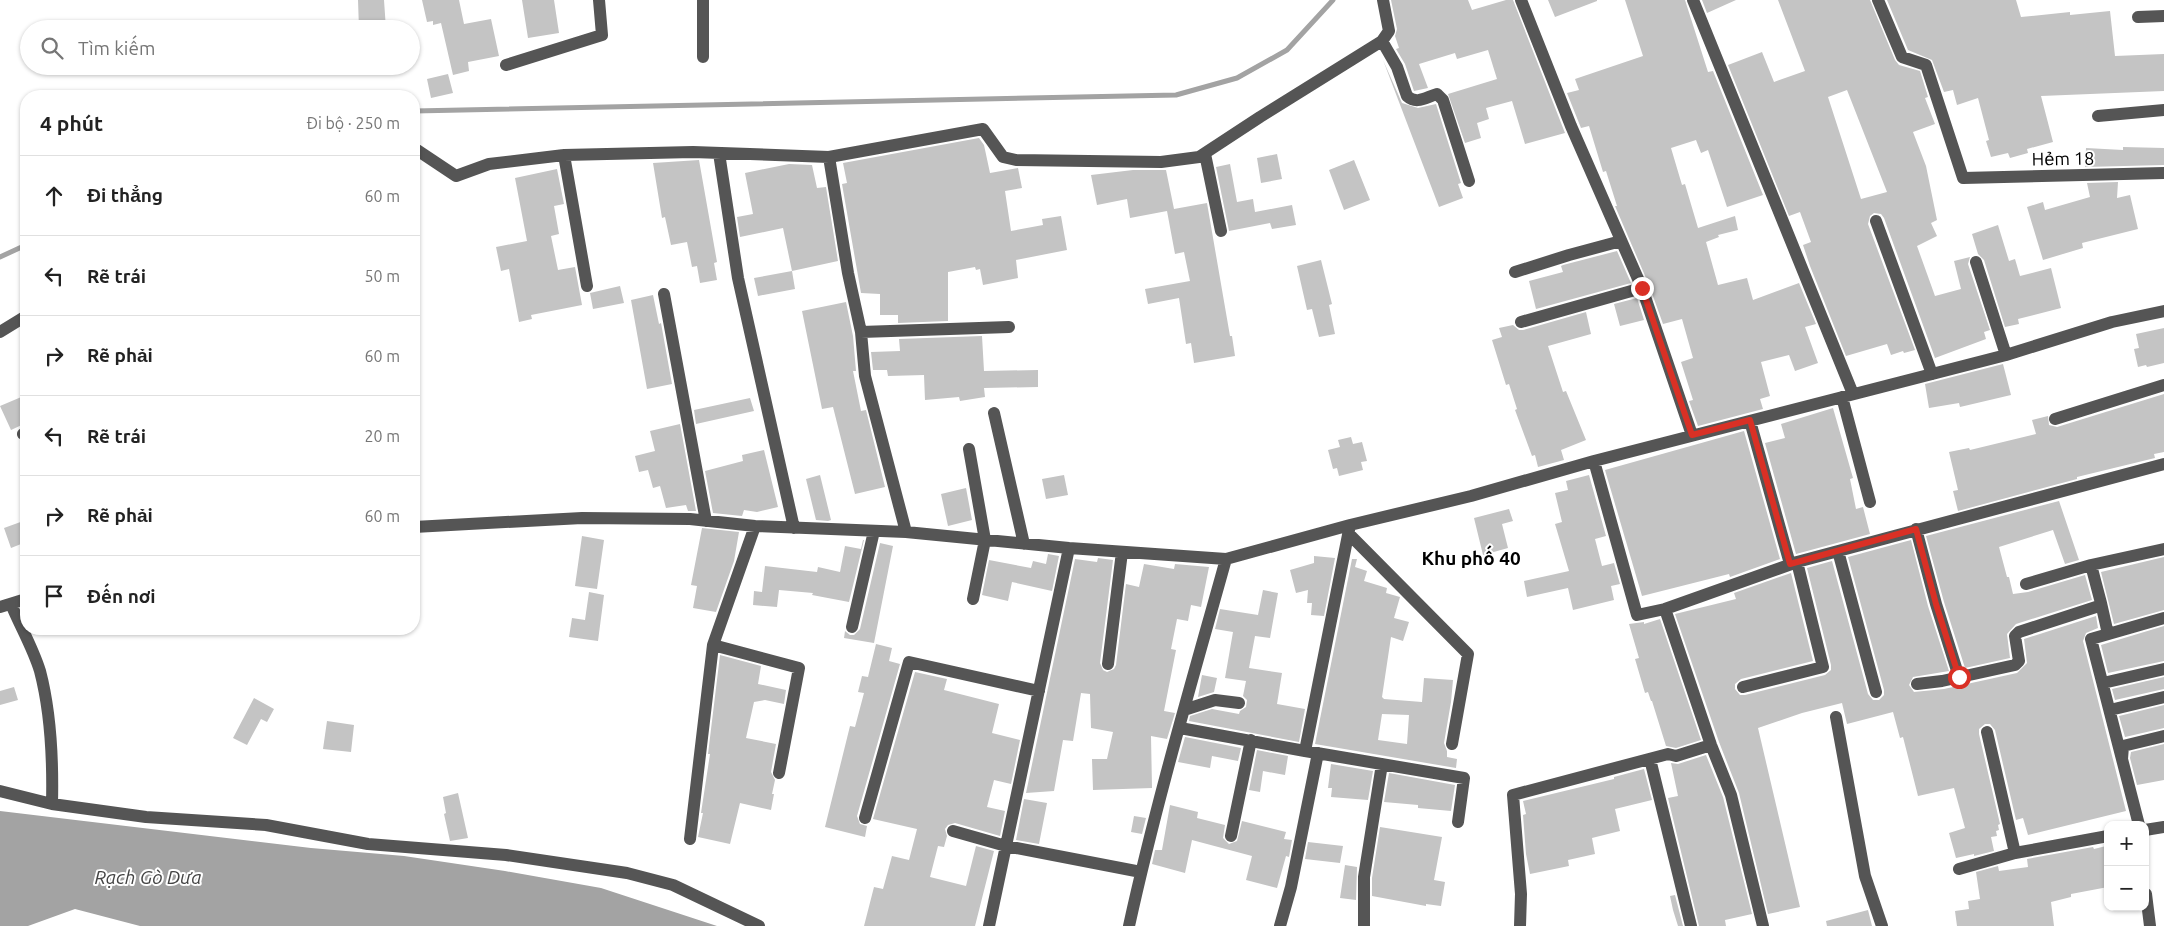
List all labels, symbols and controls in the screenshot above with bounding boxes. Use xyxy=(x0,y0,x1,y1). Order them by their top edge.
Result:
search box xyxy=(20,20,420,75)
icon: search xyxy=(38,34,66,62)
text: Tìm kiếm xyxy=(78,37,155,59)
text: 4 phút xyxy=(40,111,103,135)
text: Đi bộ · 250 m xyxy=(306,114,400,132)
street label: Hẻm 18 xyxy=(2032,147,2094,169)
icon: ahead xyxy=(40,182,68,210)
text: Đi thẳng xyxy=(87,184,163,206)
text: 60 m xyxy=(364,187,400,205)
icon: left xyxy=(40,262,68,290)
text: Rẽ trái xyxy=(87,265,146,287)
text: 50 m xyxy=(364,267,400,285)
route end xyxy=(1631,277,1654,300)
icon: right xyxy=(40,342,68,370)
text: Rẽ phải xyxy=(87,344,153,366)
text: 60 m xyxy=(364,347,400,365)
icon: left xyxy=(40,422,68,450)
text: Rẽ trái xyxy=(87,425,146,447)
text: 20 m xyxy=(364,427,400,445)
icon: right xyxy=(40,502,68,530)
text: Rẽ phải xyxy=(87,504,153,526)
text: 60 m xyxy=(364,507,400,525)
district label: Khu phố 40 xyxy=(1421,545,1521,569)
icon: arrive xyxy=(40,582,68,610)
text: Đến nơi xyxy=(87,585,156,607)
route start xyxy=(1948,666,1971,689)
map controls xyxy=(2104,821,2149,911)
button: + xyxy=(2104,821,2149,866)
water label: Rạch Gò Dưa xyxy=(94,866,202,888)
button: − xyxy=(2104,866,2149,911)

